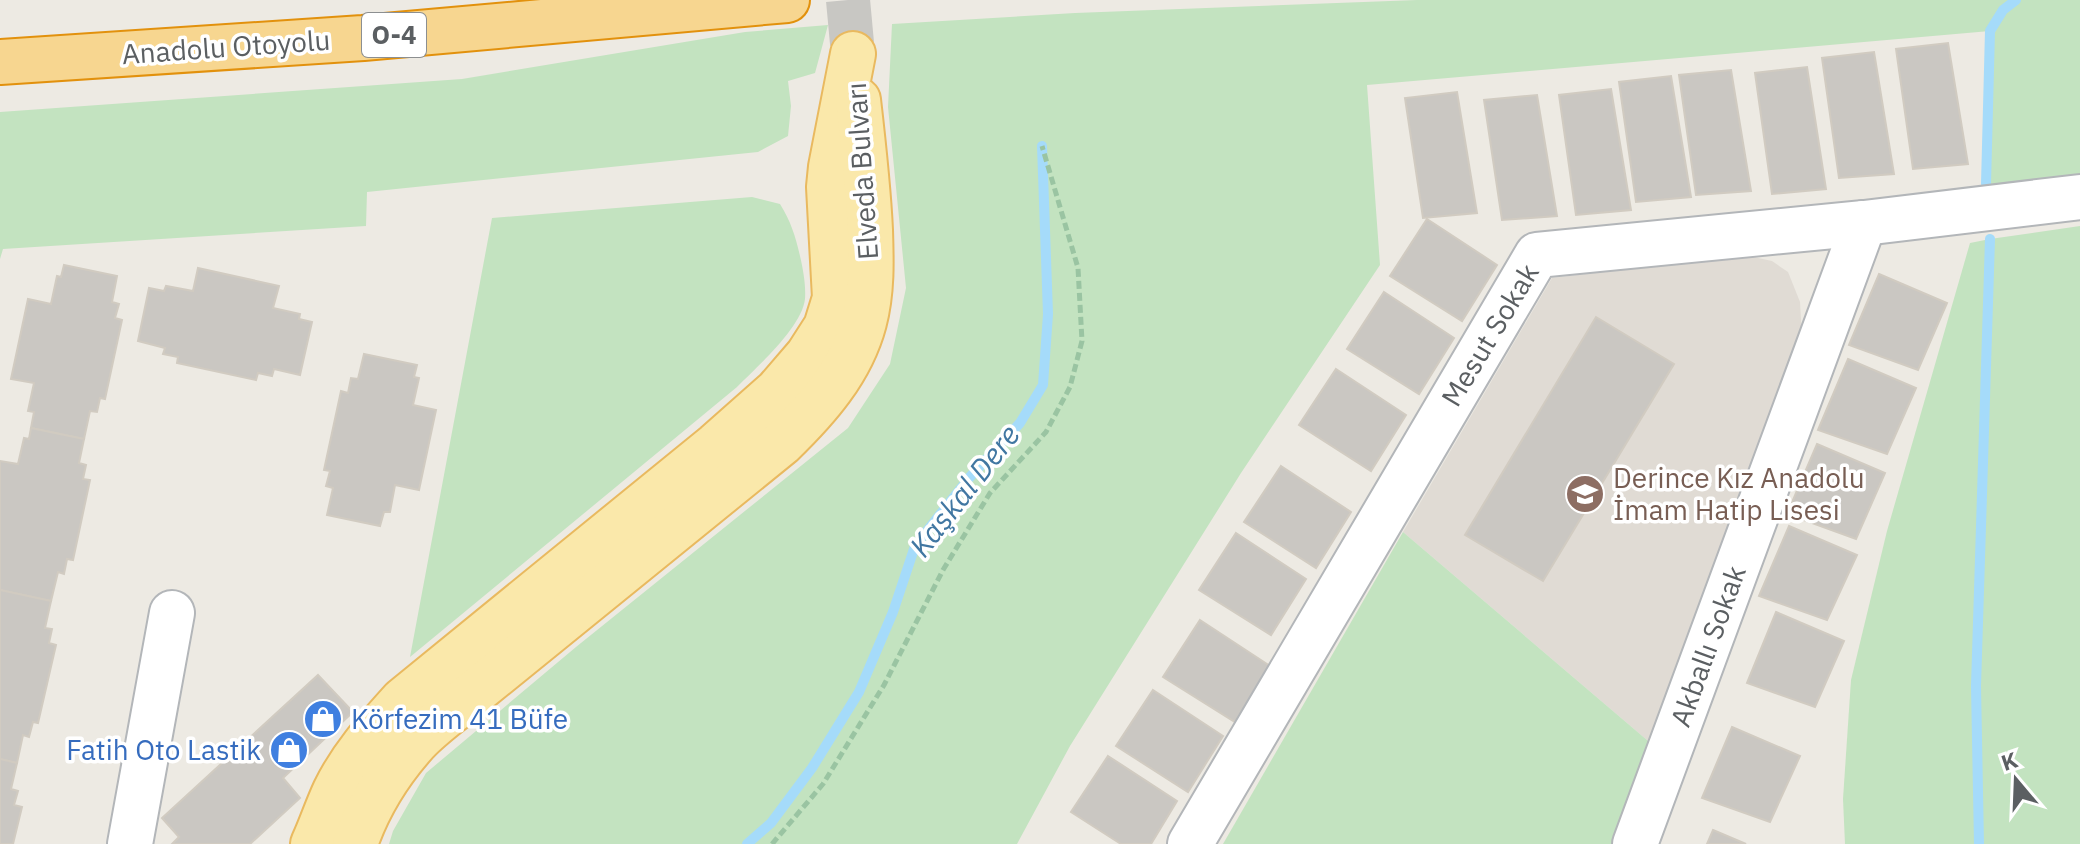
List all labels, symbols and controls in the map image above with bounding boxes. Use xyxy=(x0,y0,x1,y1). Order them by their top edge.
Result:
road number: O-4 xyxy=(362,13,426,57)
street label: Anadolu Otoyolu xyxy=(120,21,331,72)
street label: Elveda Bulvarı xyxy=(837,81,886,261)
street label: Mesut Sokak xyxy=(1432,256,1547,413)
water label: Kaşkal Dere xyxy=(900,416,1028,564)
place label: Derince Kız Anadolu İmam Hatip Lisesi xyxy=(1613,459,1865,528)
school or university icon: Derince Kız Anadolu İmam Hatip Lisesi xyxy=(1564,473,1606,515)
street label: Akballı Sokak xyxy=(1661,560,1754,732)
shop icon: Körfezim 41 Büfe xyxy=(302,698,344,740)
place label: Körfezim 41 Büfe xyxy=(351,700,568,737)
shop icon: Fatih Oto Lastik xyxy=(268,729,310,771)
place label: Fatih Oto Lastik xyxy=(66,731,261,768)
north arrow xyxy=(1976,740,2056,820)
text: K xyxy=(1997,744,2022,777)

